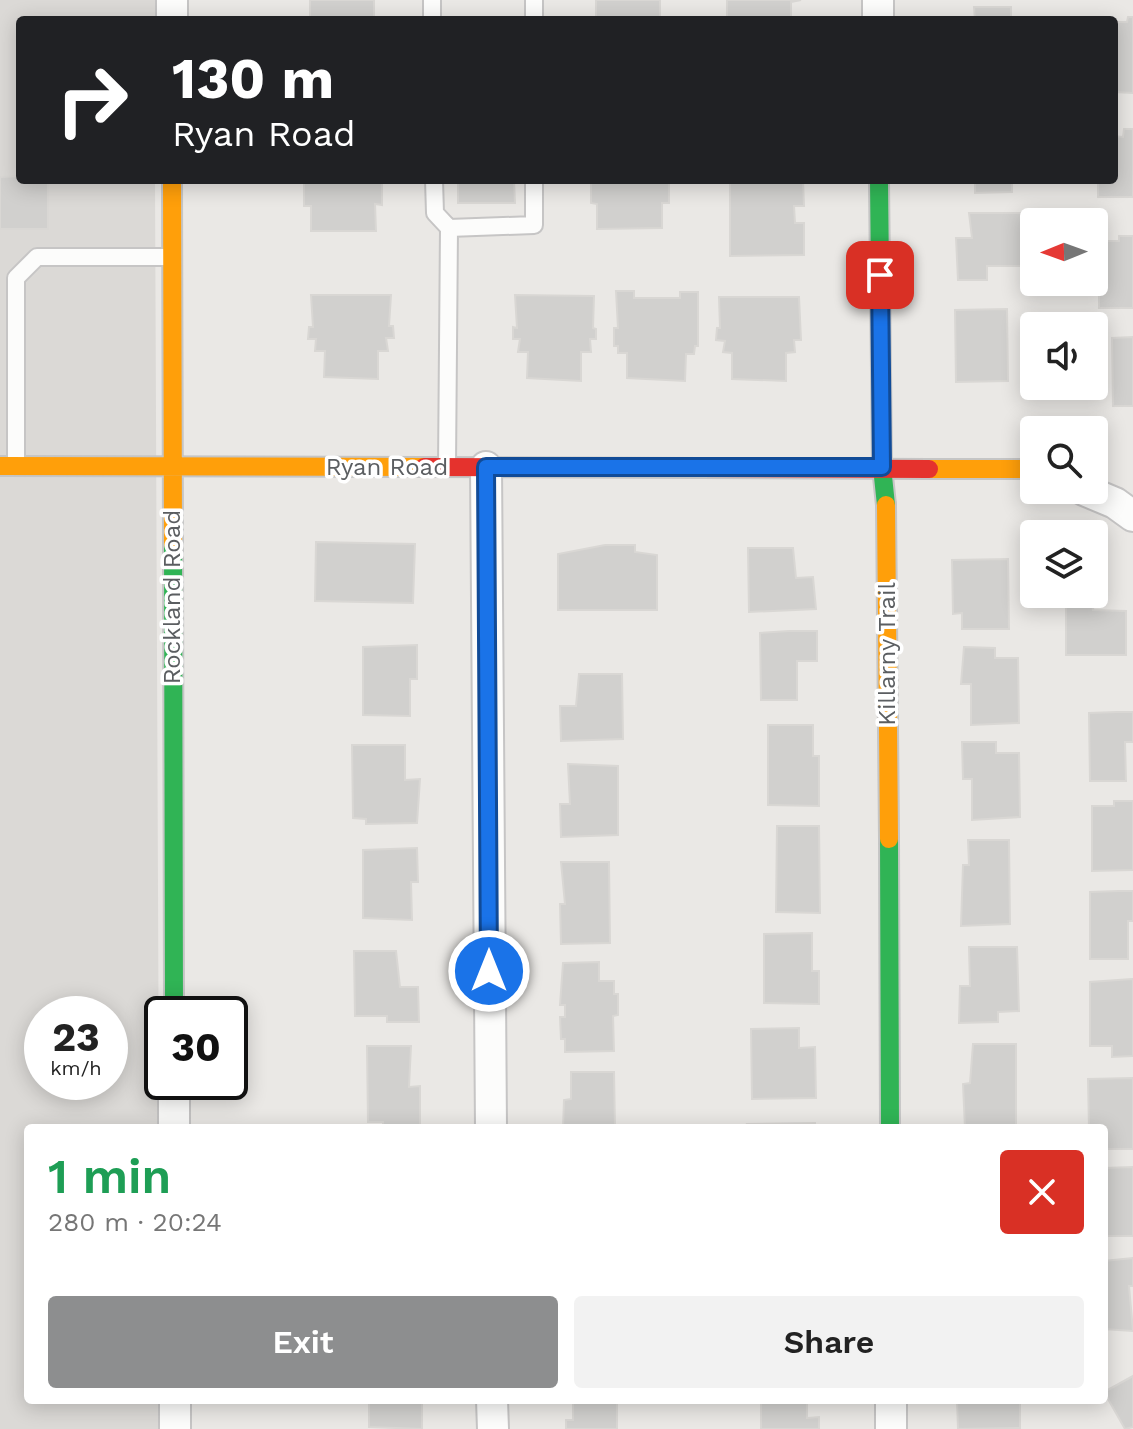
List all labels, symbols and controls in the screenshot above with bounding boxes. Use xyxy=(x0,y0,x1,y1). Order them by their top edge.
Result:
text: 130 m xyxy=(172,46,334,112)
icon: right xyxy=(40,48,144,152)
text: Ryan Road xyxy=(172,113,356,155)
north arrow xyxy=(1020,208,1108,296)
map controls xyxy=(1020,208,1108,608)
pin xyxy=(846,241,914,309)
icon: arrive xyxy=(858,253,902,297)
button: sound xyxy=(1020,312,1108,400)
button: search xyxy=(1020,416,1108,504)
street label: Ryan Road xyxy=(326,453,448,481)
street label: Rockland Road xyxy=(158,510,186,684)
button: layers xyxy=(1020,520,1108,608)
street label: Killarny Trail xyxy=(873,582,901,726)
position arrow xyxy=(447,929,531,1013)
speed limit sign: 30 xyxy=(144,996,248,1100)
text: 23 xyxy=(52,1014,100,1061)
text: km/h xyxy=(50,1056,102,1080)
text: 1 min xyxy=(48,1148,171,1205)
button: close xyxy=(1000,1150,1084,1234)
text: 280 m · 20:24 xyxy=(48,1207,222,1237)
button: Exit xyxy=(48,1296,558,1388)
button: Share xyxy=(574,1296,1084,1388)

